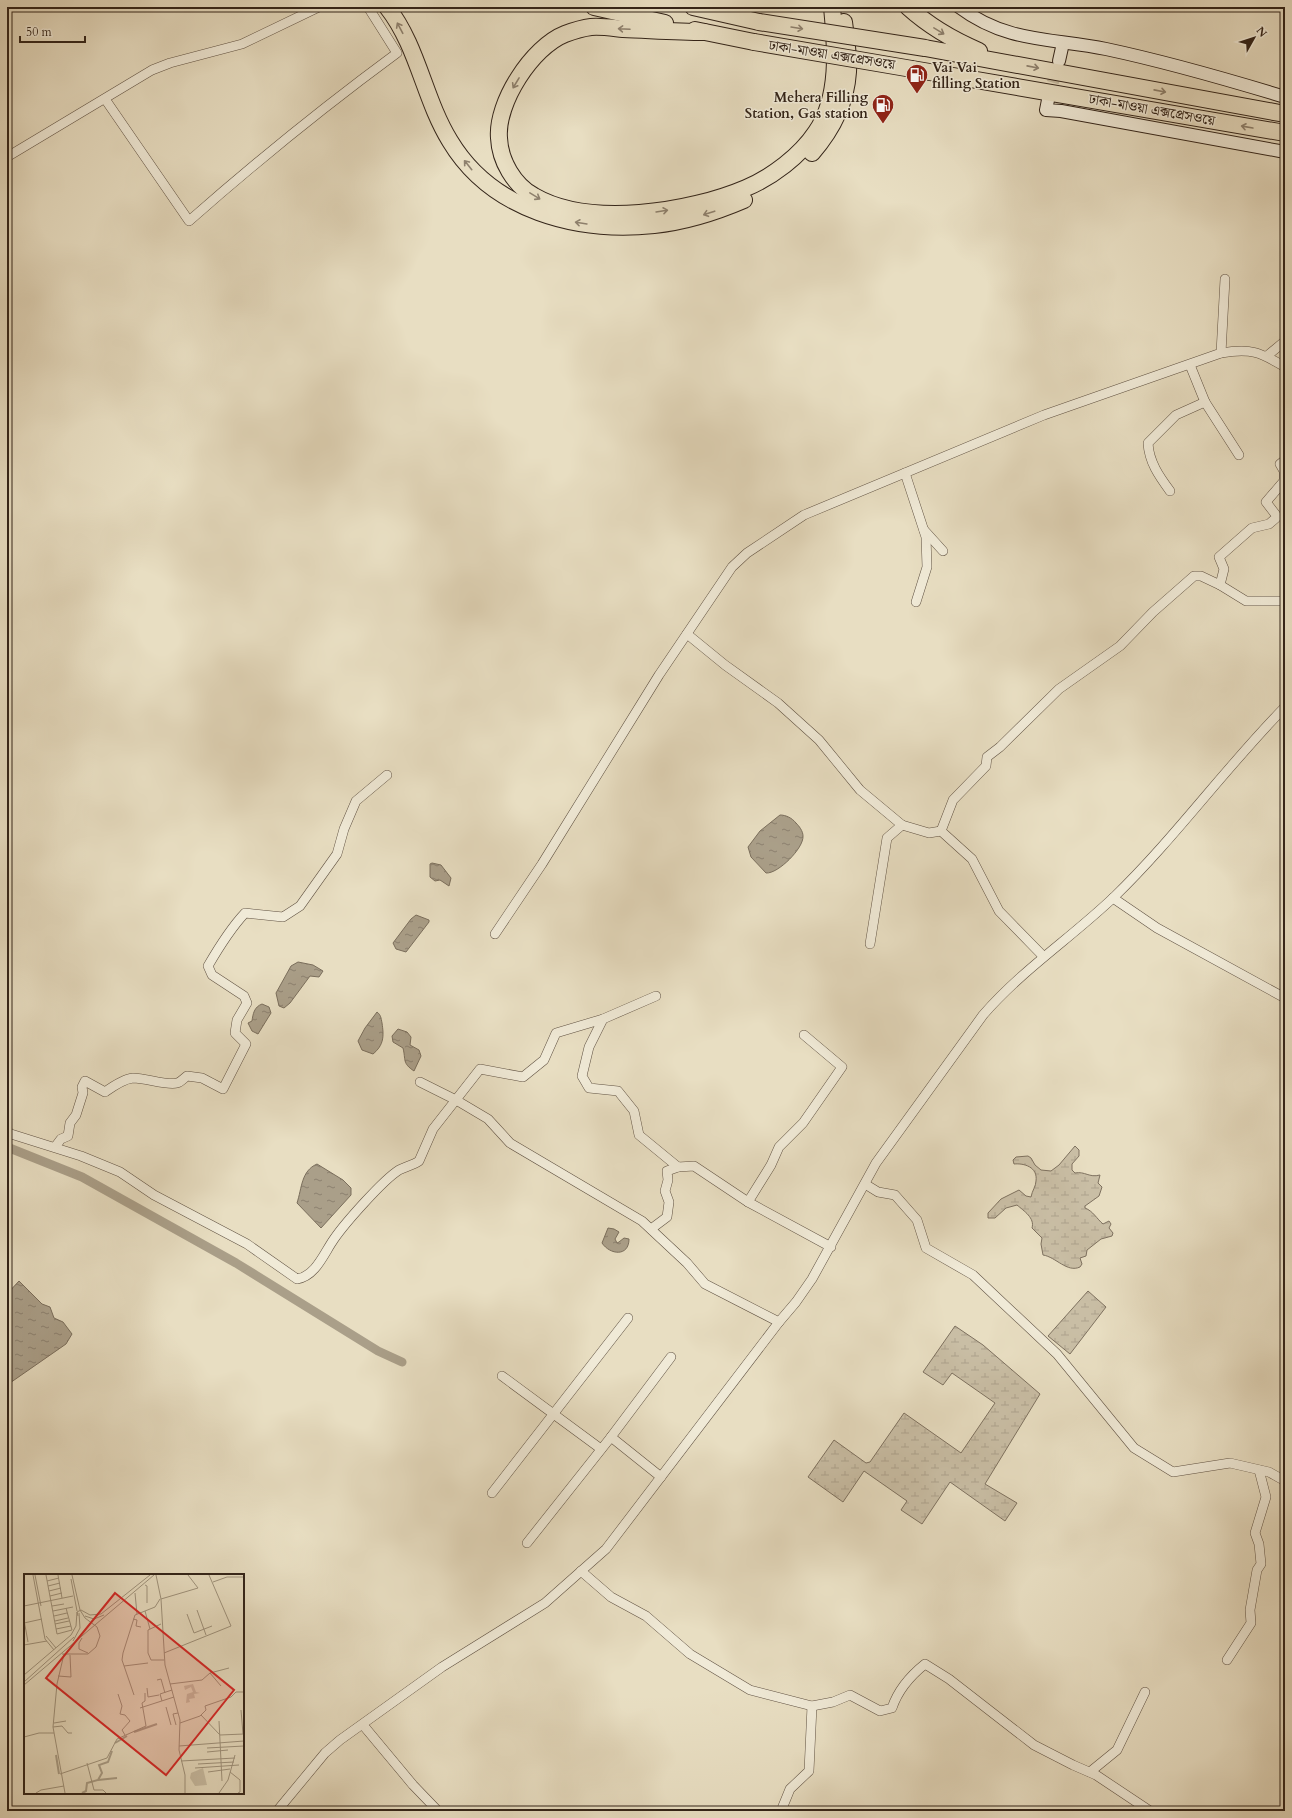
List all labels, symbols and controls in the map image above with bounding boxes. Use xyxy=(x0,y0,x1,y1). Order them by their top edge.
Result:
scale bar xyxy=(20,18,85,44)
north arrow xyxy=(1234,18,1274,58)
one-way arrow xyxy=(395,22,403,34)
text: 50 m xyxy=(26,24,53,40)
one-way arrow xyxy=(790,24,803,32)
text: N xyxy=(1253,24,1271,41)
one-way arrow xyxy=(618,25,631,32)
one-way arrow xyxy=(933,27,945,35)
street label: ঢাকা-মাওয়া এক্সপ্রেসওয়ে xyxy=(766,35,897,74)
place label: Vai Vai filling Station xyxy=(932,58,1020,93)
fuel station icon: Vai Vai filling Station xyxy=(904,62,930,95)
one-way arrow xyxy=(1026,64,1039,72)
one-way arrow xyxy=(512,77,520,88)
one-way arrow xyxy=(1154,87,1167,95)
place label: Mehera Filling Station, Gas station xyxy=(745,88,869,123)
street label: ঢাকা-মাওয়া এক্সপ্রেসওয়ে xyxy=(1086,89,1217,131)
fuel station icon: Mehera Filling Station, Gas station xyxy=(870,92,896,125)
one-way arrow xyxy=(1240,123,1253,131)
one-way arrow xyxy=(464,159,472,170)
one-way arrow xyxy=(529,193,541,201)
one-way arrow xyxy=(655,207,668,215)
one-way arrow xyxy=(702,210,715,217)
one-way arrow xyxy=(575,219,588,227)
inset map xyxy=(24,1574,244,1794)

